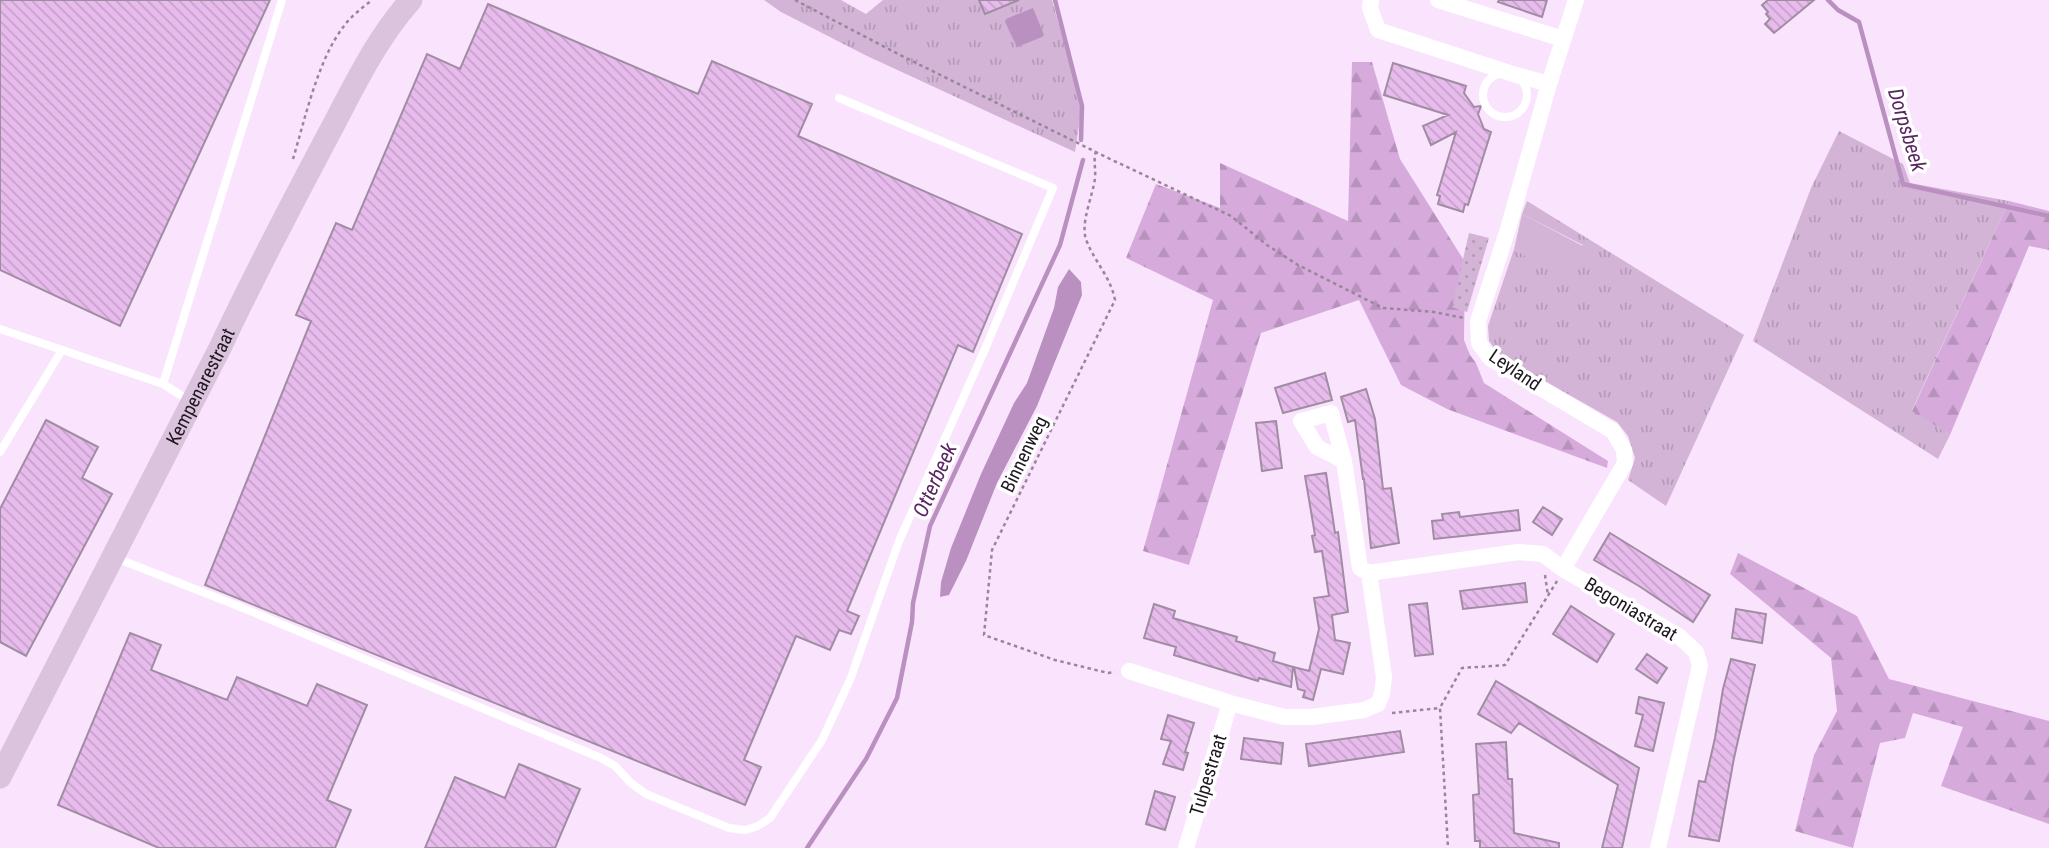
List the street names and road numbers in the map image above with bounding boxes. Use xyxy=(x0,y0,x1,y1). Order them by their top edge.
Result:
street label: Kempenarestraat xyxy=(161,324,239,449)
street label: Leyland xyxy=(1485,344,1545,396)
street label: Binnenweg xyxy=(996,412,1052,496)
street label: Begoniastraat xyxy=(1580,572,1682,646)
street label: Tulpestraat xyxy=(1185,731,1231,819)

